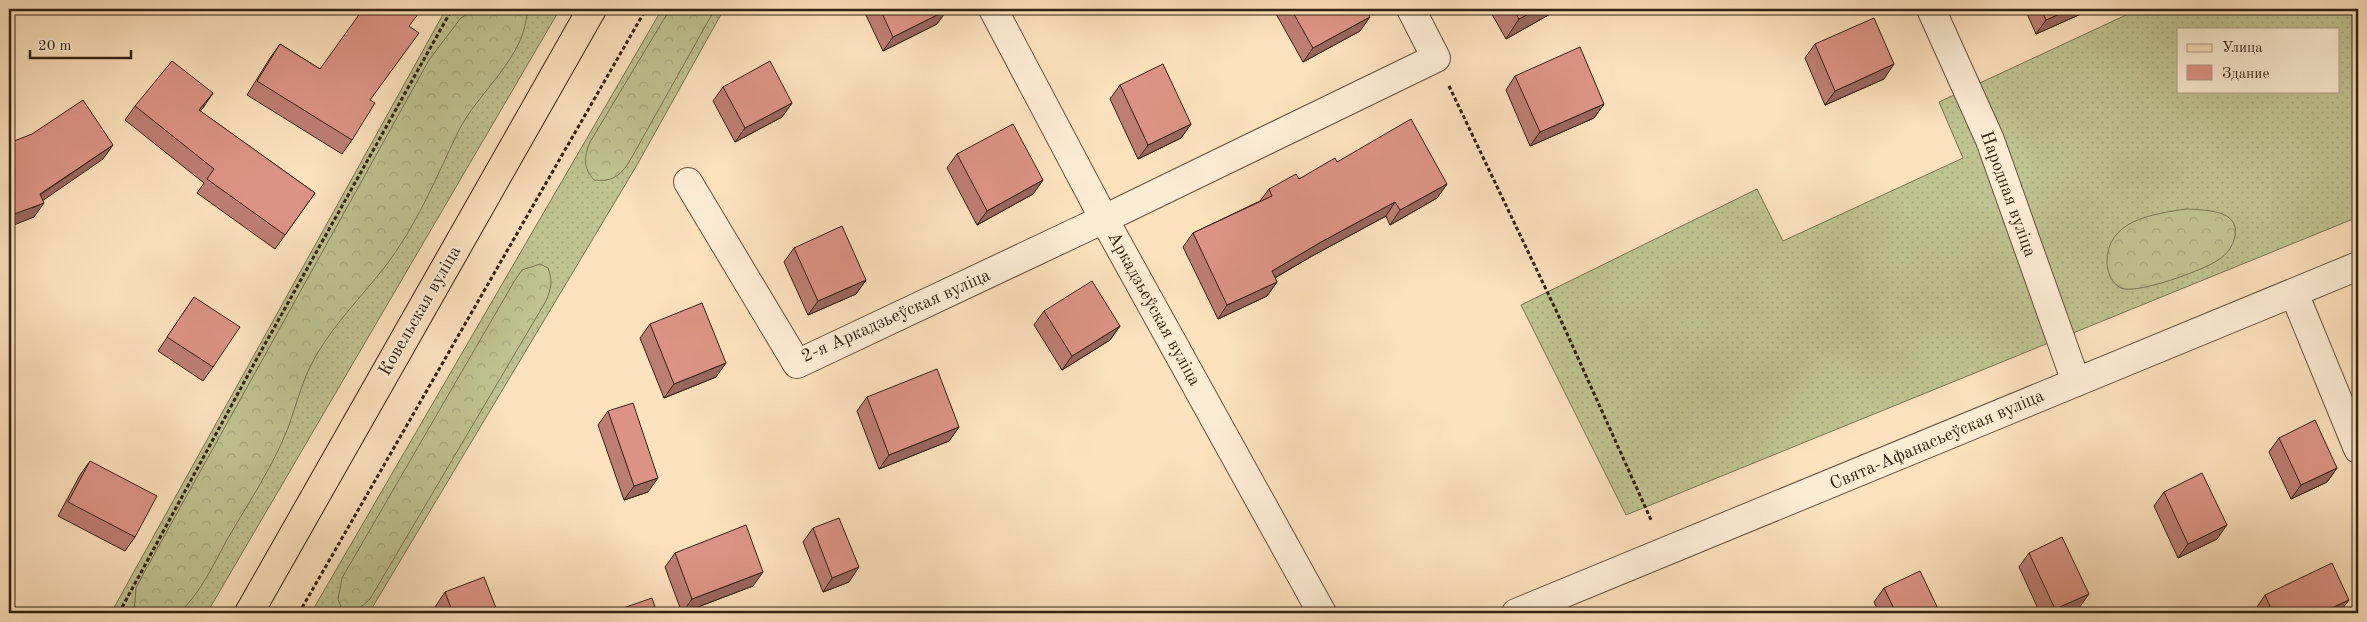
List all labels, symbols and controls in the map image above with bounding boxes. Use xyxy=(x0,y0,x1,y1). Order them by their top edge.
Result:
scale bar xyxy=(30,28,131,60)
legend xyxy=(2177,28,2340,92)
text: 20 m xyxy=(38,39,72,54)
text: Улица xyxy=(2222,41,2263,56)
text: Здание xyxy=(2222,67,2269,82)
street label: Народная вуліца xyxy=(1977,129,2039,260)
street label: Аркадзьеўская вуліца xyxy=(1104,229,1204,389)
street label: Ковельская вуліца xyxy=(376,243,464,379)
street label: 2-я Аркадзьеўская вуліца xyxy=(799,266,993,366)
street label: Свята-Афанасьеўская вуліца xyxy=(1827,387,2047,494)

